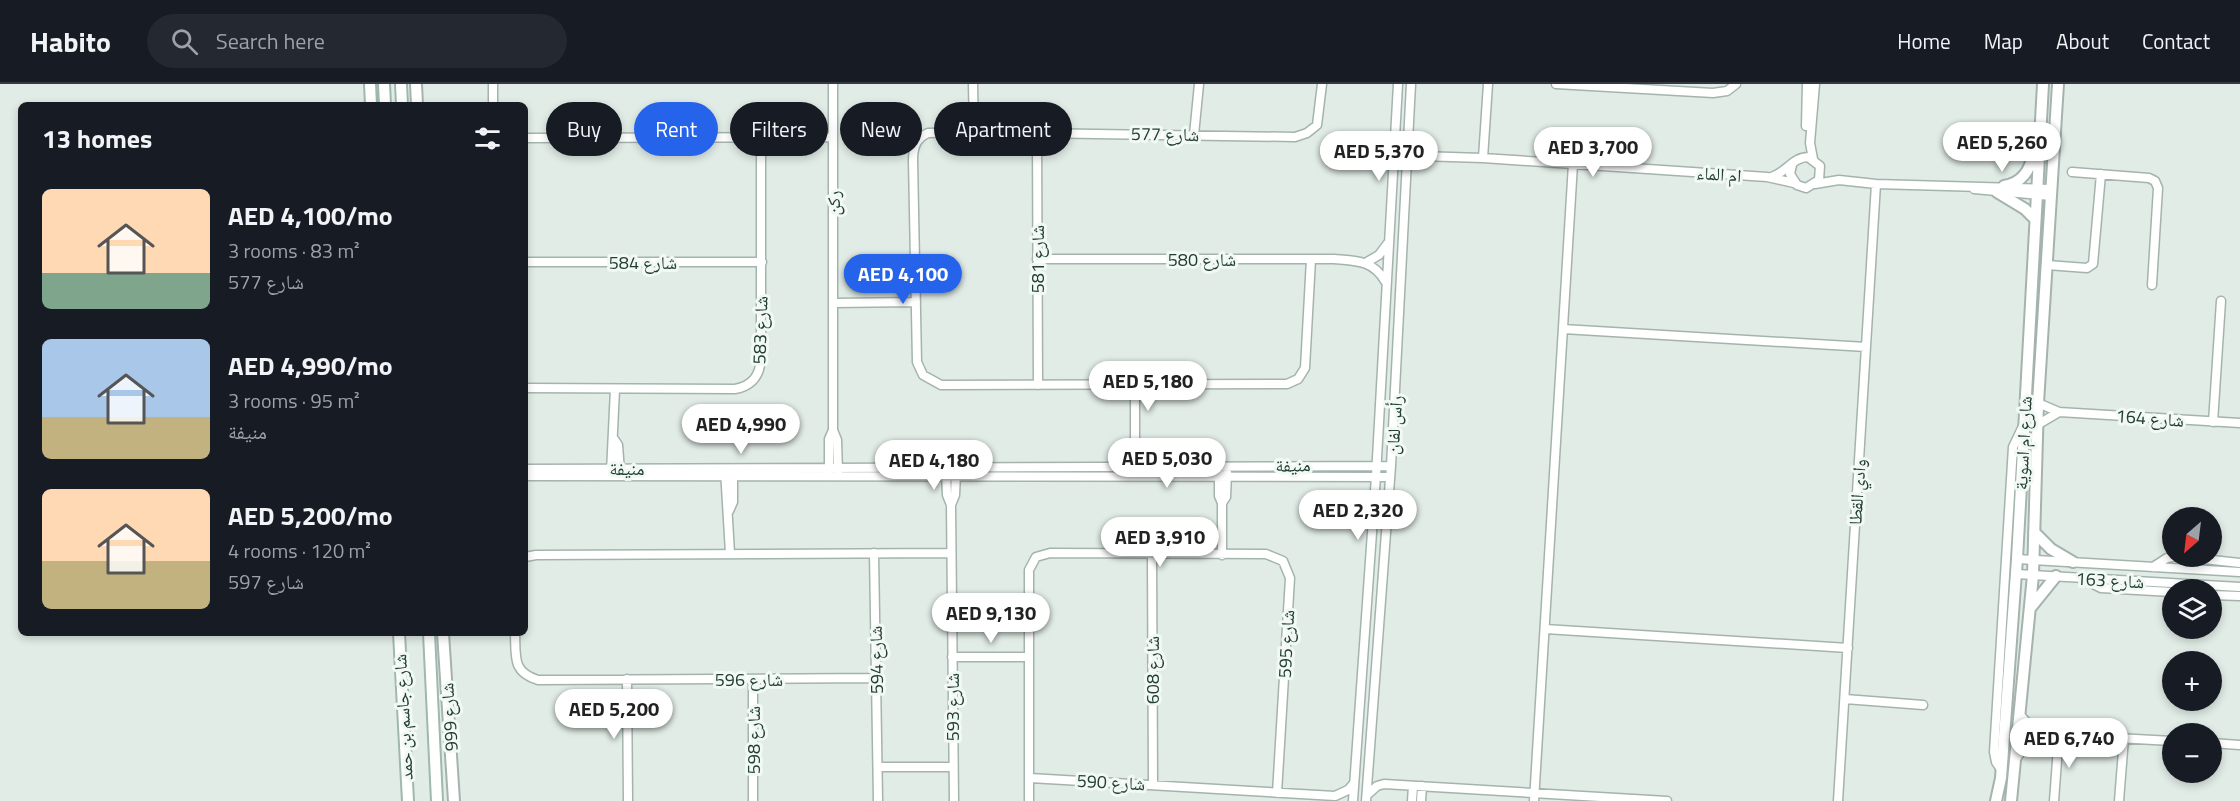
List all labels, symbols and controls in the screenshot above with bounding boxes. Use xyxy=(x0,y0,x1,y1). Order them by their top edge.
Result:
search box xyxy=(147,14,567,68)
text: Habito xyxy=(30,20,111,63)
text: Search here xyxy=(216,24,325,58)
icon: search xyxy=(168,25,201,58)
text: Home xyxy=(1897,25,1951,57)
text: Map xyxy=(1984,25,2023,57)
text: About xyxy=(2056,25,2109,57)
text: Contact xyxy=(2142,25,2210,57)
chip: Buy xyxy=(546,102,622,156)
chip: Rent xyxy=(634,102,718,156)
chip: Filters xyxy=(730,102,828,156)
chip: New xyxy=(840,102,922,156)
chip: Apartment xyxy=(934,102,1072,156)
text: 13 homes xyxy=(42,119,152,158)
street label: شارع 577 xyxy=(1131,120,1199,148)
icon: filters xyxy=(471,122,504,155)
pin: AED 5,260 xyxy=(1933,122,2071,173)
text: AED 5,260 xyxy=(1957,126,2047,157)
pin: AED 3,700 xyxy=(1524,127,1662,178)
pin: AED 5,370 xyxy=(1310,131,1448,182)
text: AED 3,700 xyxy=(1548,131,1638,162)
text: AED 5,370 xyxy=(1334,135,1424,166)
street label: ام الماء xyxy=(1696,159,1742,189)
street label: ركن xyxy=(820,190,847,215)
text: AED 4,100/mo xyxy=(228,196,393,235)
icon: home xyxy=(90,213,162,285)
street label: شارع 581 xyxy=(1024,225,1051,293)
text: 3 rooms · 83 m² xyxy=(228,235,360,266)
street label: شارع 580 xyxy=(1168,246,1236,273)
street label: شارع 584 xyxy=(609,249,677,276)
pin: AED 4,100 xyxy=(834,254,972,305)
text: AED 4,100 xyxy=(858,258,948,289)
text: شارع 577 xyxy=(228,266,304,297)
street label: شارع 583 xyxy=(745,295,775,365)
text: AED 4,990/mo xyxy=(228,346,393,385)
pin: AED 5,180 xyxy=(1079,361,1217,412)
icon: home xyxy=(90,363,162,435)
text: AED 5,180 xyxy=(1103,365,1193,396)
text: 3 rooms · 95 m² xyxy=(228,385,360,416)
street label: رأس لفان xyxy=(1378,394,1410,456)
street label: شارع ام اسوية xyxy=(2007,395,2039,491)
street label: شارع 164 xyxy=(2115,402,2185,434)
pin: AED 4,990 xyxy=(672,404,810,455)
text: AED 4,990 xyxy=(696,408,786,439)
text: منيفة xyxy=(228,416,267,447)
pin: AED 5,030 xyxy=(1098,438,1236,489)
pin: AED 4,180 xyxy=(865,440,1003,491)
text: AED 5,030 xyxy=(1122,442,1212,473)
text: AED 4,180 xyxy=(889,444,979,475)
street label: منيفة xyxy=(1275,451,1311,479)
street label: منيفة xyxy=(609,455,645,482)
street label: وادي القطا xyxy=(1841,458,1874,526)
pin: AED 2,320 xyxy=(1289,490,1427,541)
text: AED 2,320 xyxy=(1313,494,1403,525)
text: AED 5,200/mo xyxy=(228,496,393,535)
north arrow xyxy=(2162,507,2222,567)
map controls xyxy=(2162,507,2222,783)
icon: home xyxy=(90,513,162,585)
pin: AED 3,910 xyxy=(1091,517,1229,568)
text: AED 3,910 xyxy=(1115,521,1205,552)
text: 4 rooms · 120 m² xyxy=(228,535,371,566)
street label: شارع 163 xyxy=(2075,565,2145,595)
text: شارع 597 xyxy=(228,566,304,597)
button: layers xyxy=(2162,579,2222,639)
pin: AED 9,130 xyxy=(922,593,1060,644)
text: AED 9,130 xyxy=(946,597,1036,628)
street label: شارع 595 xyxy=(1271,609,1301,679)
street label: شارع 594 xyxy=(862,626,890,694)
street label: شارع 608 xyxy=(1139,636,1166,704)
button: + xyxy=(2162,651,2222,711)
street label: شارع جاسم بن حمد xyxy=(386,653,420,781)
street label: شارع 596 xyxy=(715,666,783,693)
street label: شارع 593 xyxy=(939,673,966,741)
street label: شارع 999 xyxy=(433,682,465,752)
pin: AED 5,200 xyxy=(545,689,683,740)
text: AED 5,200 xyxy=(569,693,659,724)
street label: شارع 598 xyxy=(740,706,767,774)
pin: AED 6,740 xyxy=(2000,718,2138,769)
text: AED 6,740 xyxy=(2024,722,2114,753)
button: − xyxy=(2162,723,2222,783)
street label: شارع 590 xyxy=(1076,767,1146,797)

